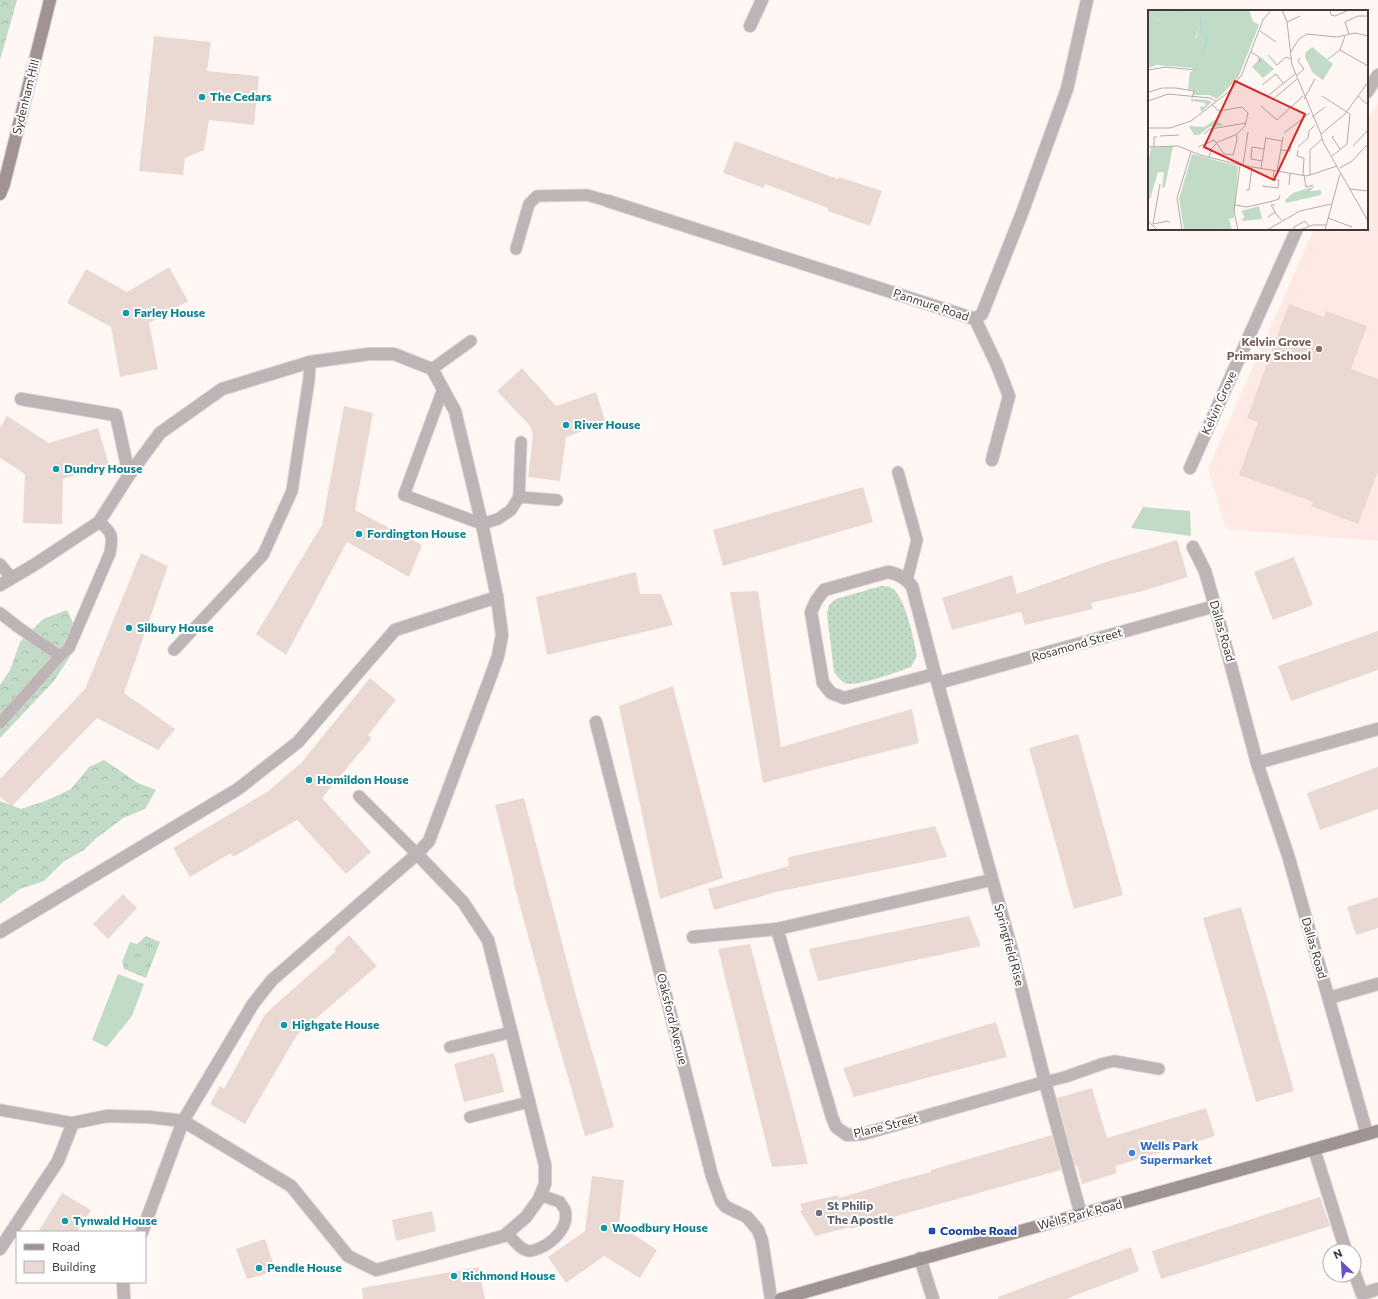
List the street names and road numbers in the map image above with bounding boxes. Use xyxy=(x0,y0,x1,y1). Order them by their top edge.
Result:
street label: Sydenham Hill xyxy=(9,58,41,136)
street label: Panmure Road xyxy=(892,285,971,323)
street label: Kelvin Grove xyxy=(1198,369,1238,437)
street label: Dallas Road xyxy=(1208,598,1238,663)
street label: Rosamond Street xyxy=(1030,624,1124,664)
street label: Springfield Rise xyxy=(992,902,1028,987)
street label: Dallas Road xyxy=(1300,915,1330,980)
street label: Oaksford Avenue xyxy=(655,972,691,1066)
street label: Plane Street xyxy=(852,1110,920,1140)
street label: Wells Park Road xyxy=(1036,1196,1124,1232)

